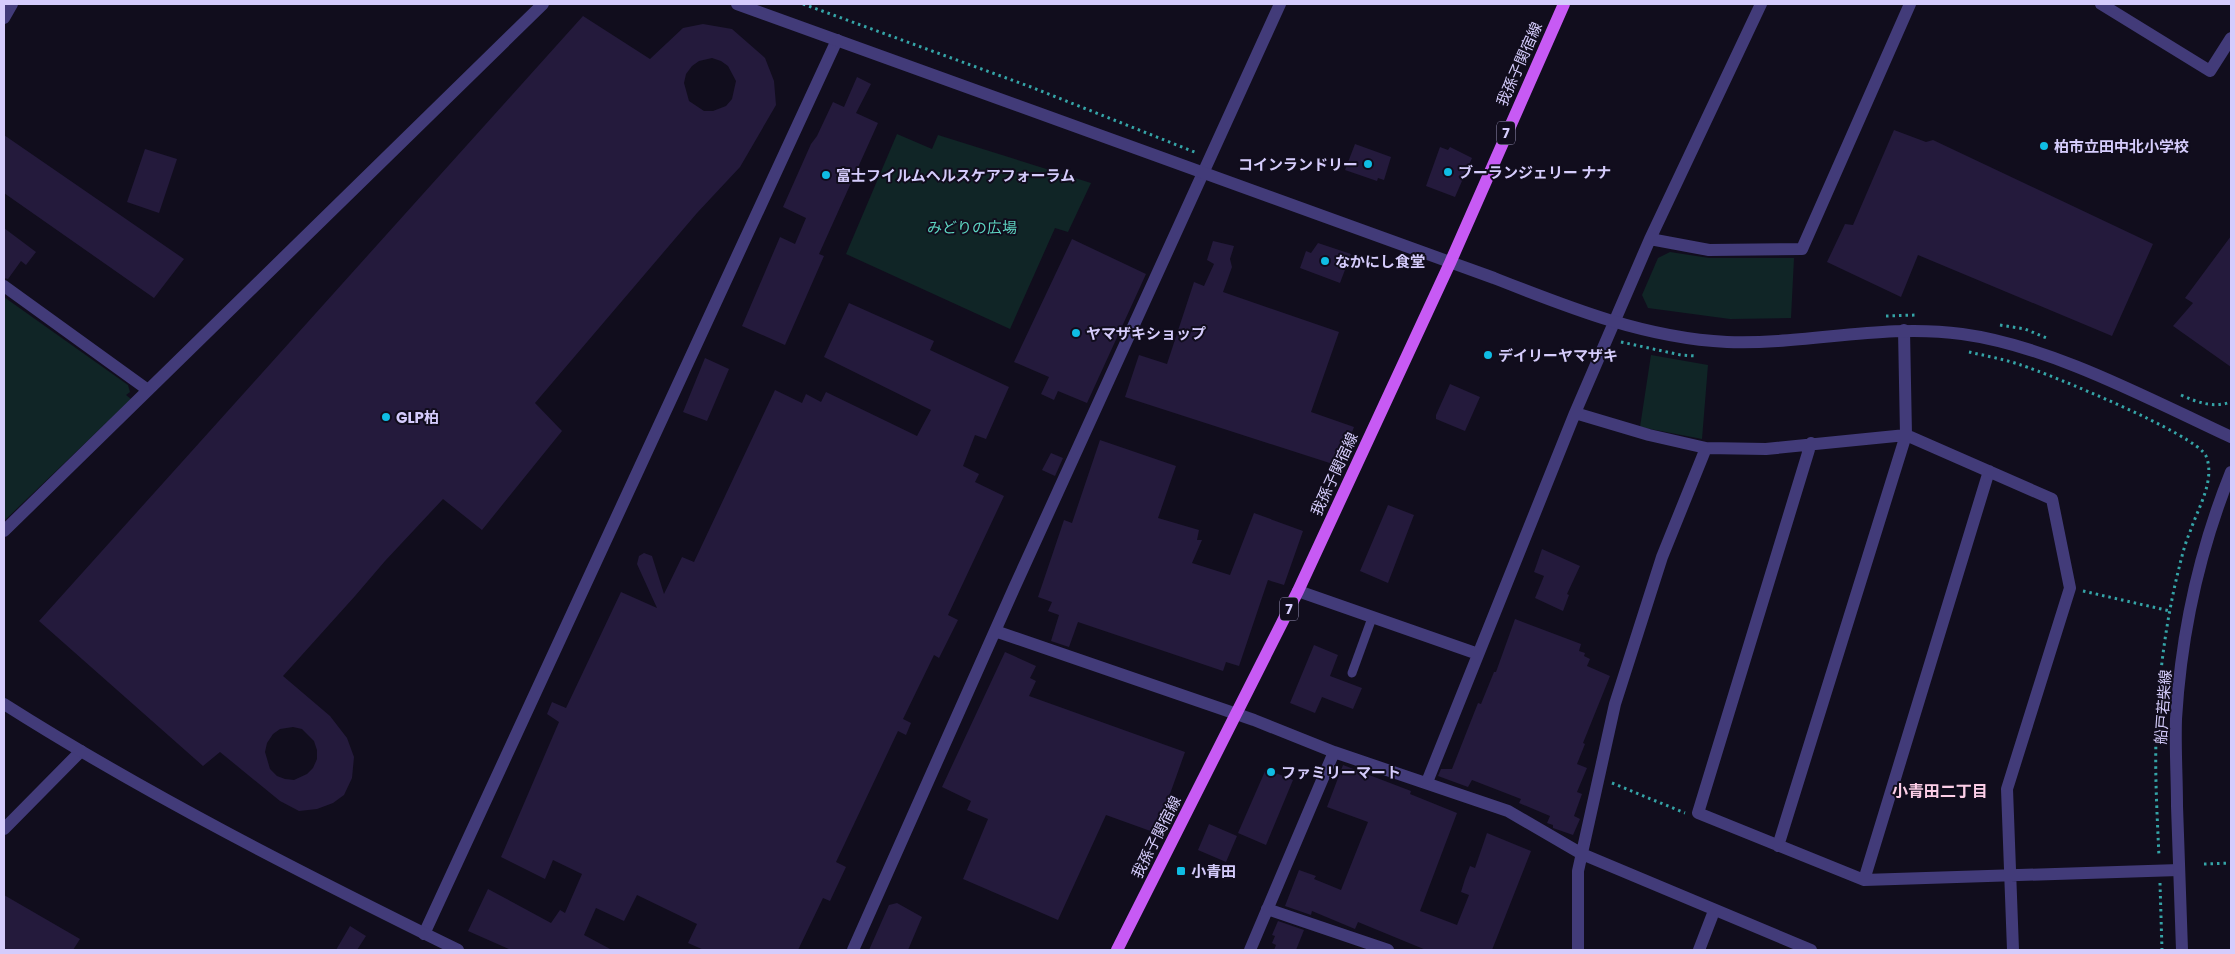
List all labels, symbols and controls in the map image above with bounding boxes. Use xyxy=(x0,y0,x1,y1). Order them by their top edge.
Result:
street label: 我孫子関宿線 xyxy=(1491,19,1547,109)
road number: 7 xyxy=(1497,122,1515,144)
place label: 柏市立田中北小学校 xyxy=(2054,136,2189,157)
marker: 柏市立田中北小学校 xyxy=(2038,140,2050,152)
place label: コインランドリー xyxy=(1238,154,1358,175)
marker: コインランドリー xyxy=(1362,158,1374,170)
place label: ブーランジェリー ナナ xyxy=(1458,162,1611,183)
place label: 富士フイルムヘルスケアフォーラム xyxy=(836,165,1075,186)
marker: ブーランジェリー ナナ xyxy=(1442,166,1454,178)
marker: 富士フイルムヘルスケアフォーラム xyxy=(820,169,832,181)
park label: みどりの広場 xyxy=(927,217,1017,238)
place label: なかにし食堂 xyxy=(1335,251,1425,272)
marker: なかにし食堂 xyxy=(1319,255,1331,267)
place label: ヤマザキショップ xyxy=(1086,323,1206,344)
marker: ヤマザキショップ xyxy=(1070,327,1082,339)
place label: デイリーヤマザキ xyxy=(1498,345,1618,366)
marker: デイリーヤマザキ xyxy=(1482,349,1494,361)
place label: GLP柏 xyxy=(396,407,439,428)
marker: GLP柏 xyxy=(380,411,392,423)
street label: 我孫子関宿線 xyxy=(1305,429,1363,519)
road number: 7 xyxy=(1280,598,1298,620)
street label: 船戸若柴線 xyxy=(2150,669,2176,745)
place label: ファミリーマート xyxy=(1281,762,1401,783)
marker: ファミリーマート xyxy=(1265,766,1277,778)
district label: 小青田二丁目 xyxy=(1892,780,1988,803)
street label: 我孫子関宿線 xyxy=(1126,792,1186,882)
place label: 小青田 xyxy=(1191,861,1236,882)
marker: 小青田 xyxy=(1175,865,1187,877)

